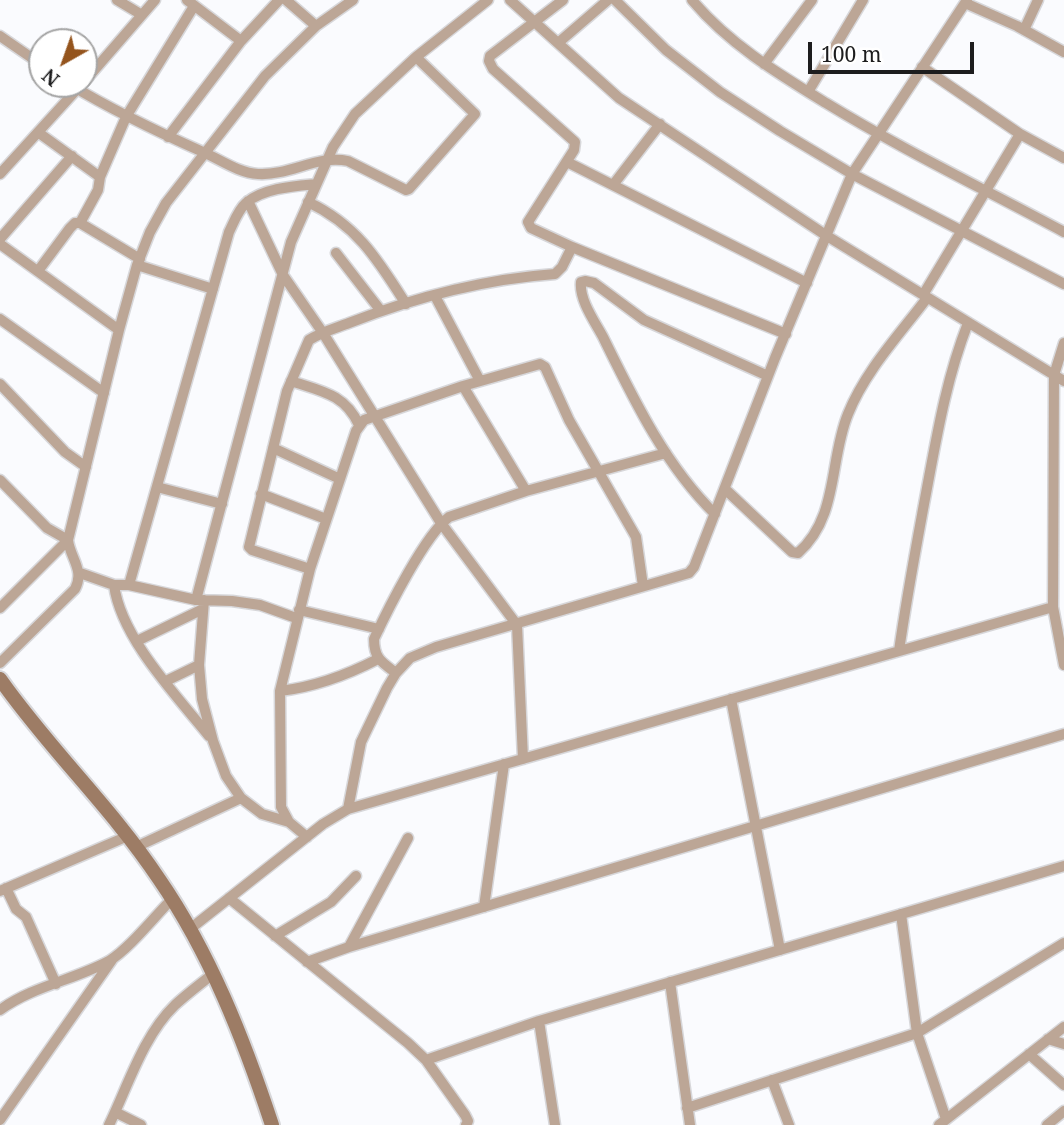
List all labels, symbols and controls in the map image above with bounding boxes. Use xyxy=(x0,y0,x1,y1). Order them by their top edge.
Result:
north arrow xyxy=(28,28,98,98)
scale bar xyxy=(812,28,978,72)
text: 100 m xyxy=(821,40,882,68)
text: N xyxy=(37,63,65,92)

